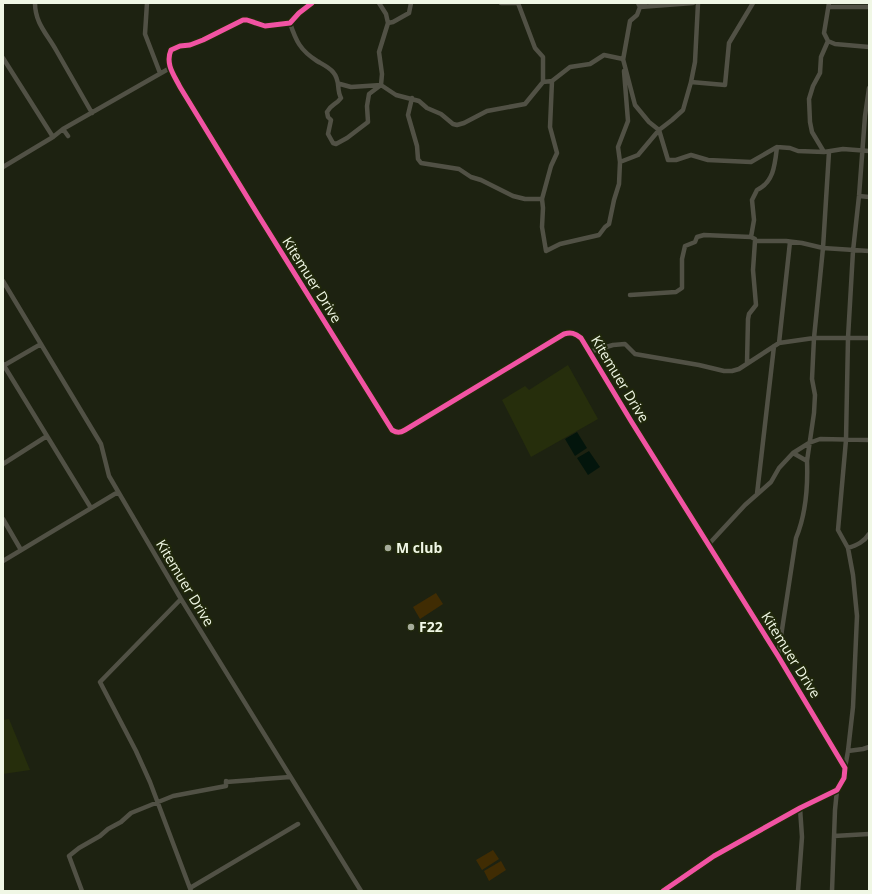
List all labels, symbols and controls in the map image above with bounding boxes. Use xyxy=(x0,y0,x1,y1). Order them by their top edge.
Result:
street label: Kitemuer Drive xyxy=(278,233,347,326)
street label: Kitemuer Drive xyxy=(587,332,654,426)
street label: Kitemuer Drive xyxy=(152,536,219,630)
place label: M club xyxy=(396,538,443,557)
marker: M club xyxy=(383,543,393,553)
street label: Kitemuer Drive xyxy=(757,608,826,701)
place label: F22 xyxy=(419,617,443,636)
marker: F22 xyxy=(406,622,416,632)

